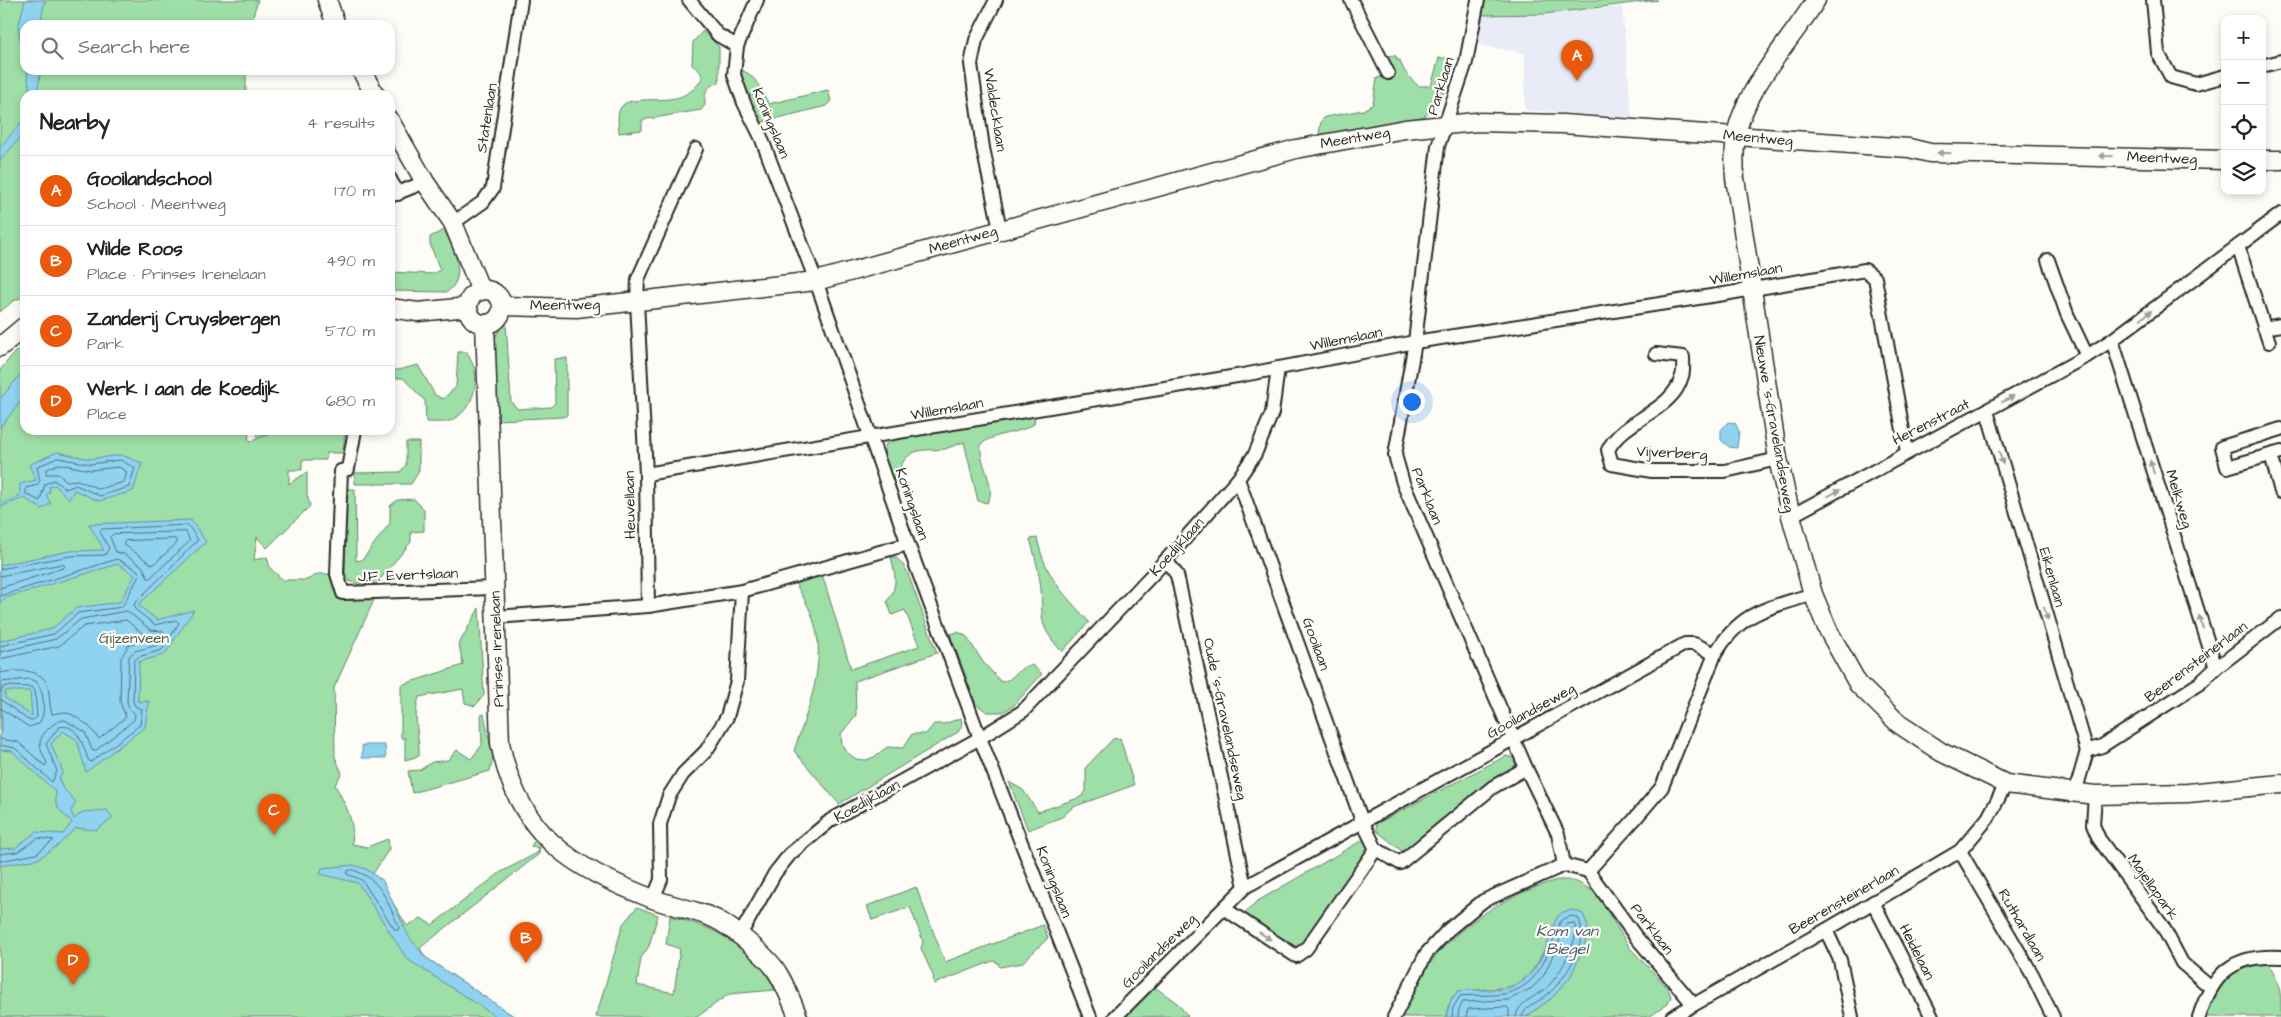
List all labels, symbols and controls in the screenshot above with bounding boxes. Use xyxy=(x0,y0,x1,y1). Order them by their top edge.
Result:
map controls xyxy=(2221,15,2266,195)
button: + xyxy=(2221,15,2266,60)
search box xyxy=(20,20,395,75)
icon: search xyxy=(38,34,66,62)
text: Search here xyxy=(78,34,190,61)
pin: A xyxy=(1561,40,1593,81)
street label: Parklaan xyxy=(1422,54,1460,118)
button: − xyxy=(2221,60,2266,105)
street label: Waldecklaan xyxy=(978,67,1012,153)
street label: Statenlaan xyxy=(471,81,503,154)
street label: Koningslaan xyxy=(746,84,796,163)
button: locate xyxy=(2221,105,2266,150)
text: Nearby xyxy=(40,108,110,137)
text: 4 results xyxy=(307,112,375,134)
street label: Meentweg xyxy=(1319,122,1392,155)
street label: Meentweg xyxy=(1722,124,1794,153)
street label: Meentweg xyxy=(2127,146,2198,171)
one-way arrow xyxy=(1935,149,1951,157)
button: layers xyxy=(2221,150,2266,195)
one-way arrow xyxy=(2098,152,2114,160)
text: Gooilandschool xyxy=(87,166,212,193)
text: A xyxy=(51,180,61,202)
text: 170 m xyxy=(334,180,375,202)
text: School · Meentweg xyxy=(87,193,226,215)
street label: Meentweg xyxy=(926,220,1000,261)
text: Wilde Roos xyxy=(87,236,183,263)
text: B xyxy=(50,250,62,272)
text: 490 m xyxy=(326,250,375,272)
street label: Willemslaan xyxy=(1708,257,1785,291)
text: Place · Prinses Irenelaan xyxy=(87,263,266,285)
street label: Meentweg xyxy=(530,294,601,317)
text: Zanderij Cruysbergen xyxy=(87,306,280,333)
one-way arrow xyxy=(2139,309,2152,320)
text: C xyxy=(50,320,62,342)
text: 570 m xyxy=(325,320,375,342)
street label: Willemslaan xyxy=(1308,322,1385,356)
text: Park xyxy=(87,333,124,355)
street label: Nieuwe 's-Gravelandseweg xyxy=(1747,334,1800,515)
text: Werk 1 aan de Koedijk xyxy=(87,376,279,403)
your location xyxy=(1399,389,1425,415)
text: D xyxy=(51,390,61,412)
text: 680 m xyxy=(326,390,375,412)
street label: Willemslaan xyxy=(909,392,986,426)
street label: Herenstraat xyxy=(1889,394,1973,450)
one-way arrow xyxy=(2001,395,2014,404)
text: Place xyxy=(87,403,127,425)
street label: Vijverberg xyxy=(1636,441,1708,466)
one-way arrow xyxy=(1997,450,2005,465)
one-way arrow xyxy=(2148,459,2156,474)
street label: Parklaan xyxy=(1406,464,1448,528)
street label: Koningslaan xyxy=(889,465,934,544)
street label: Melkweg xyxy=(2159,467,2198,531)
street label: Heuvellaan xyxy=(619,470,641,539)
one-way arrow xyxy=(1827,488,1840,497)
street label: Koedijklaan xyxy=(1145,513,1209,581)
street label: Eikenlaan xyxy=(2033,545,2071,610)
street label: J.F. Evertslaan xyxy=(358,563,459,587)
street label: Prinses Irenelaan xyxy=(484,590,510,707)
one-way arrow xyxy=(2043,606,2051,621)
one-way arrow xyxy=(2197,614,2205,629)
street label: Gooilaan xyxy=(1297,615,1335,674)
street label: Beerensteinerlaan xyxy=(2140,616,2252,708)
park label: Gijzenveen xyxy=(99,628,169,649)
street label: Oude 's-Gravelandseweg xyxy=(1197,636,1252,802)
street label: Gooilandseweg xyxy=(1483,678,1580,745)
street label: Koedijklaan xyxy=(830,774,904,828)
pin: C xyxy=(258,794,290,835)
street label: Koningslaan xyxy=(1030,843,1077,922)
street label: Majellapark xyxy=(2122,850,2184,924)
street label: Beerensteinerlaan xyxy=(1785,860,1903,940)
street label: Ruthardlaan xyxy=(1993,885,2051,966)
street label: Parklaan xyxy=(1625,899,1679,959)
street label: Gooilandseweg xyxy=(1117,909,1202,994)
water label: Kom van Biegel xyxy=(1536,920,1600,961)
street label: Heidelaan xyxy=(1894,920,1940,984)
pin: B xyxy=(510,922,542,963)
one-way arrow xyxy=(1258,931,1272,941)
pin: D xyxy=(57,944,89,985)

